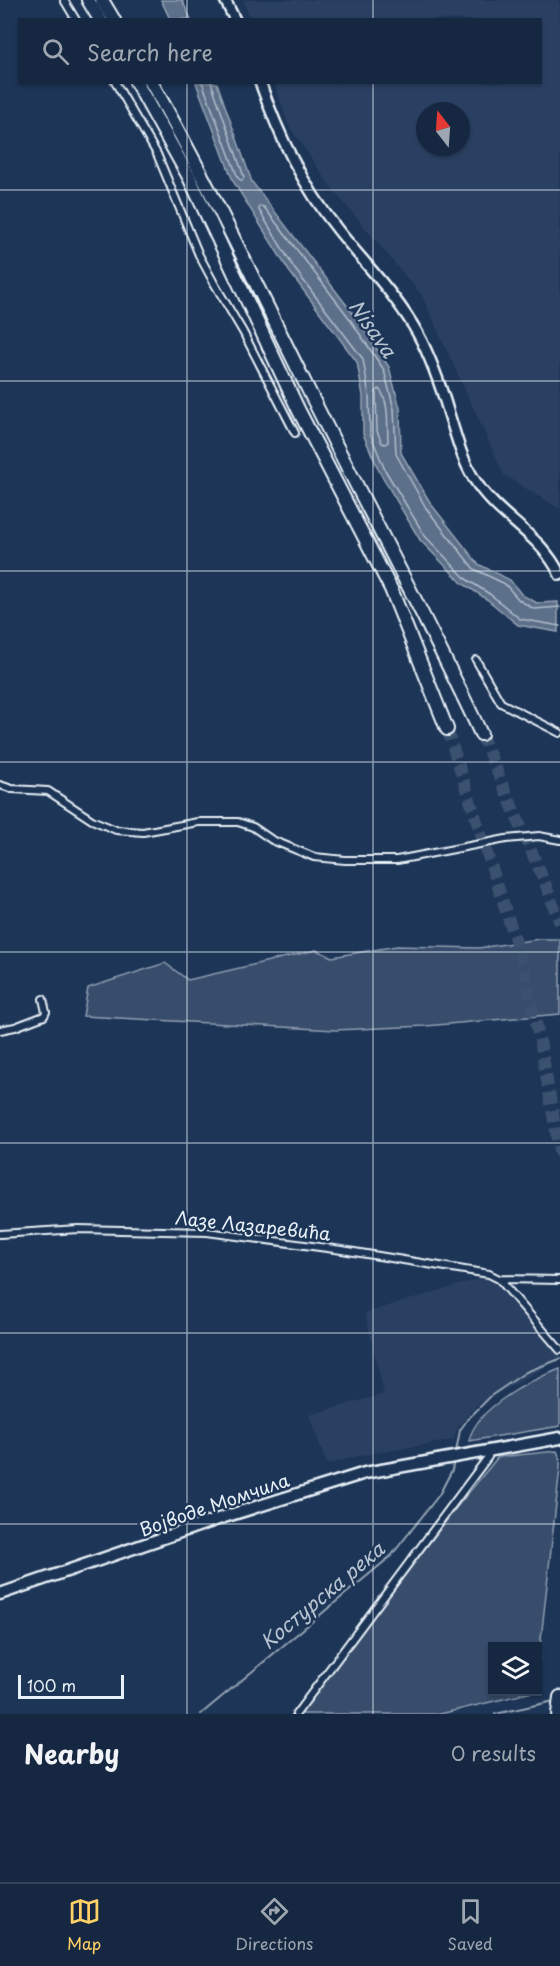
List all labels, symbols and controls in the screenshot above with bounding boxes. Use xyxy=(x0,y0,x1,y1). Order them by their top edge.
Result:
search box xyxy=(18,18,542,84)
icon: search xyxy=(39,35,72,68)
text: Search here xyxy=(87,35,213,68)
north arrow xyxy=(416,102,470,156)
water label: Nisava xyxy=(342,293,405,364)
street label: Лазе Лазаревића xyxy=(174,1203,333,1247)
street label: Војводе Момчила xyxy=(135,1465,293,1542)
water label: Костурска река xyxy=(253,1534,391,1656)
map controls xyxy=(488,1642,542,1696)
button: layers xyxy=(488,1642,542,1696)
scale bar xyxy=(18,1672,124,1700)
text: 100 m xyxy=(27,1673,76,1697)
text: Nearby xyxy=(24,1734,119,1773)
text: 0 results xyxy=(451,1738,536,1768)
tab: Map xyxy=(67,1895,101,1955)
tab: Directions xyxy=(235,1895,313,1955)
tab: Saved xyxy=(447,1895,493,1955)

